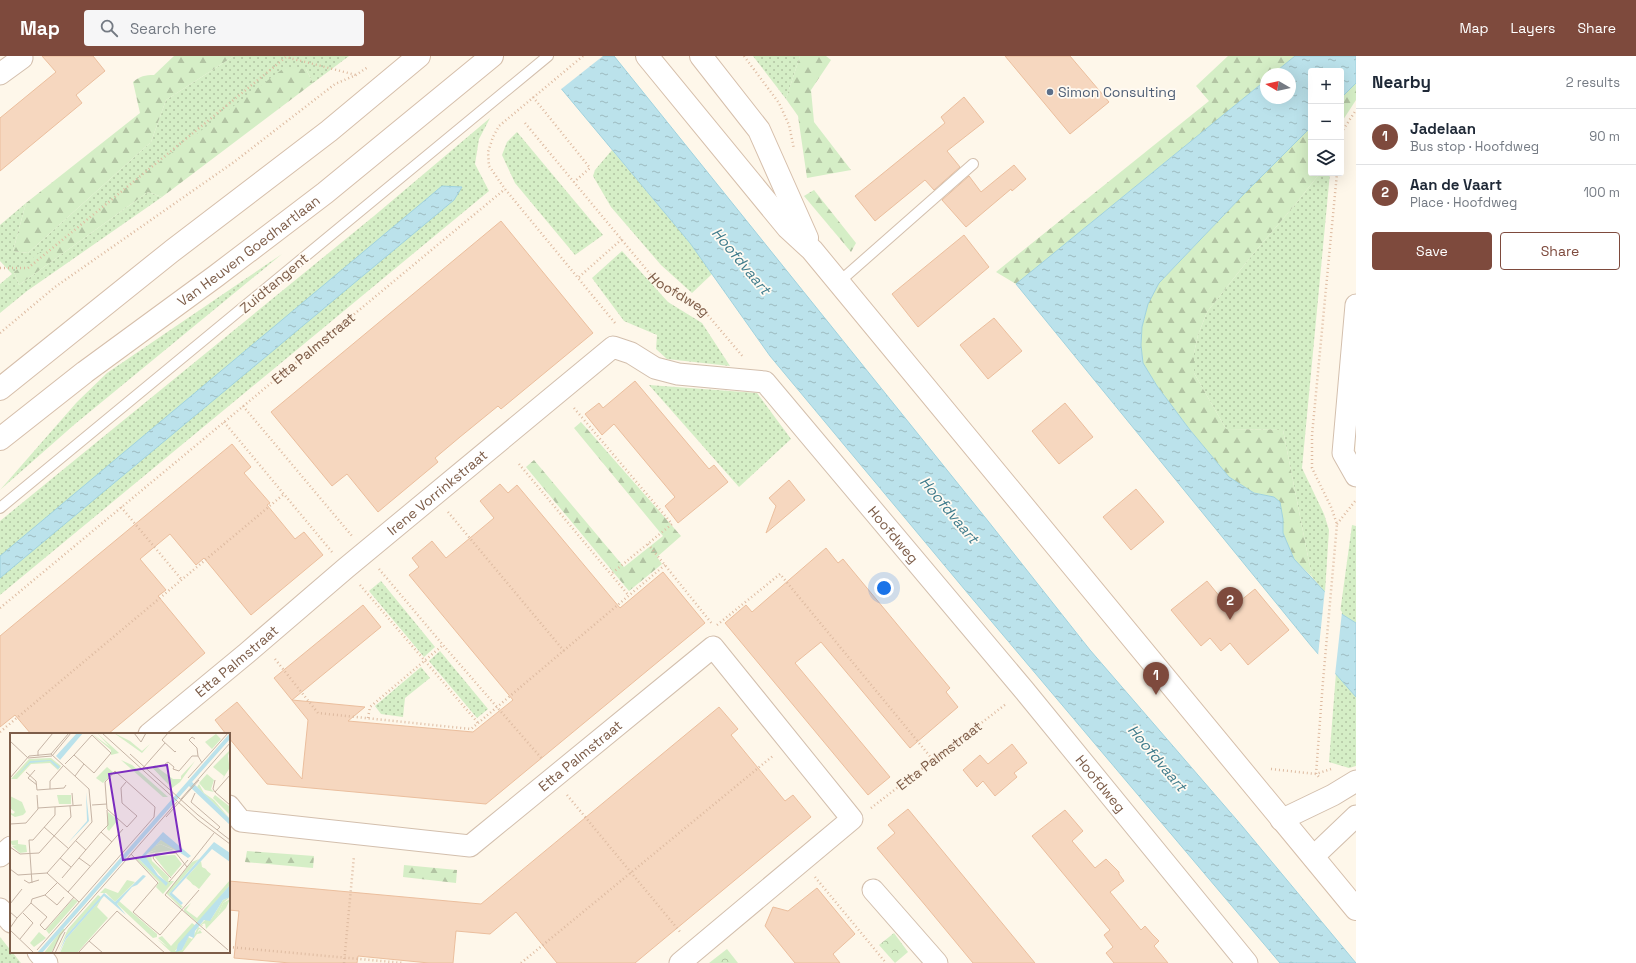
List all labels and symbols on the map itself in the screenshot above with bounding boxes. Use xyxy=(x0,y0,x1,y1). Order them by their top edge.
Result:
north arrow xyxy=(1260,68,1296,104)
place label: Simon Consulting xyxy=(1058,83,1176,101)
marker: Simon Consulting xyxy=(1045,87,1055,97)
street label: Van Heuven Goedhartlaan xyxy=(174,191,324,310)
water label: Hoofdvaart xyxy=(708,223,776,300)
street label: Zuidtangent xyxy=(236,249,312,317)
street label: Hoofdweg xyxy=(644,269,714,320)
street label: Etta Palmstraat xyxy=(268,308,359,388)
street label: Irene Vorrinkstraat xyxy=(383,446,491,539)
water label: Hoofdvaart xyxy=(916,472,984,549)
street label: Hoofdweg xyxy=(864,502,923,567)
your location xyxy=(874,578,894,598)
pin: 2 xyxy=(1217,587,1243,620)
street label: Etta Palmstraat xyxy=(191,621,282,701)
pin: 1 xyxy=(1143,662,1169,695)
street label: Etta Palmstraat xyxy=(535,716,626,795)
street label: Etta Palmstraat xyxy=(893,717,985,794)
water label: Hoofdvaart xyxy=(1124,720,1192,797)
inset map xyxy=(10,733,230,953)
street label: Hoofdweg xyxy=(1072,751,1129,816)

